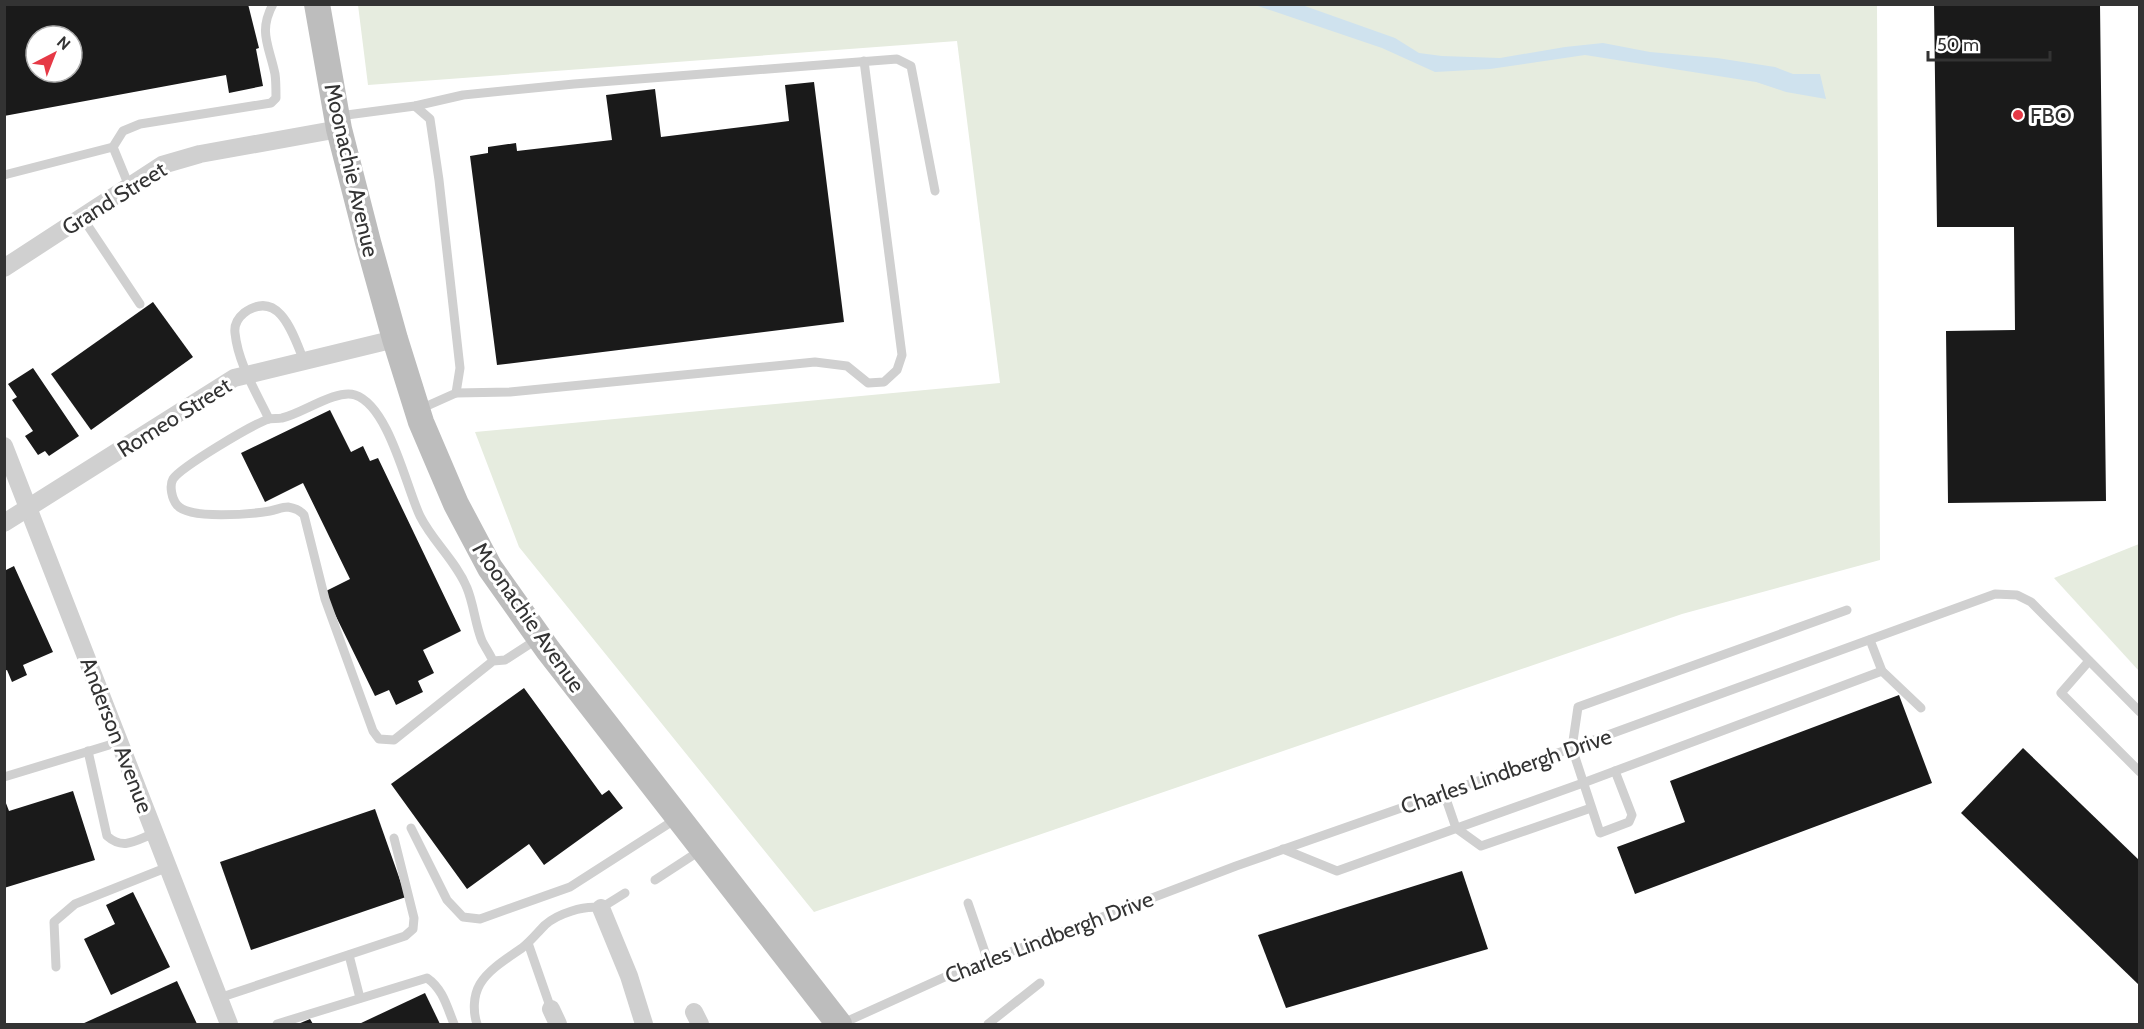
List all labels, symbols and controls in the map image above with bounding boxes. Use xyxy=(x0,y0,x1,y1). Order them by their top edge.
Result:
north arrow xyxy=(24,24,84,84)
scale bar xyxy=(1928,24,2050,62)
text: N xyxy=(53,32,74,54)
text: 50 m xyxy=(1937,34,1979,56)
street label: Moonachie Avenue xyxy=(318,81,385,259)
place label: FBO xyxy=(2030,102,2072,129)
marker: FBO xyxy=(2011,108,2025,122)
street label: Grand Street xyxy=(57,155,172,241)
street label: Romeo Street xyxy=(112,371,237,463)
street label: Moonachie Avenue xyxy=(467,537,590,698)
street label: Anderson Avenue xyxy=(74,654,159,817)
street label: Charles Lindbergh Drive xyxy=(1397,723,1615,820)
street label: Charles Lindbergh Drive xyxy=(941,885,1157,990)

